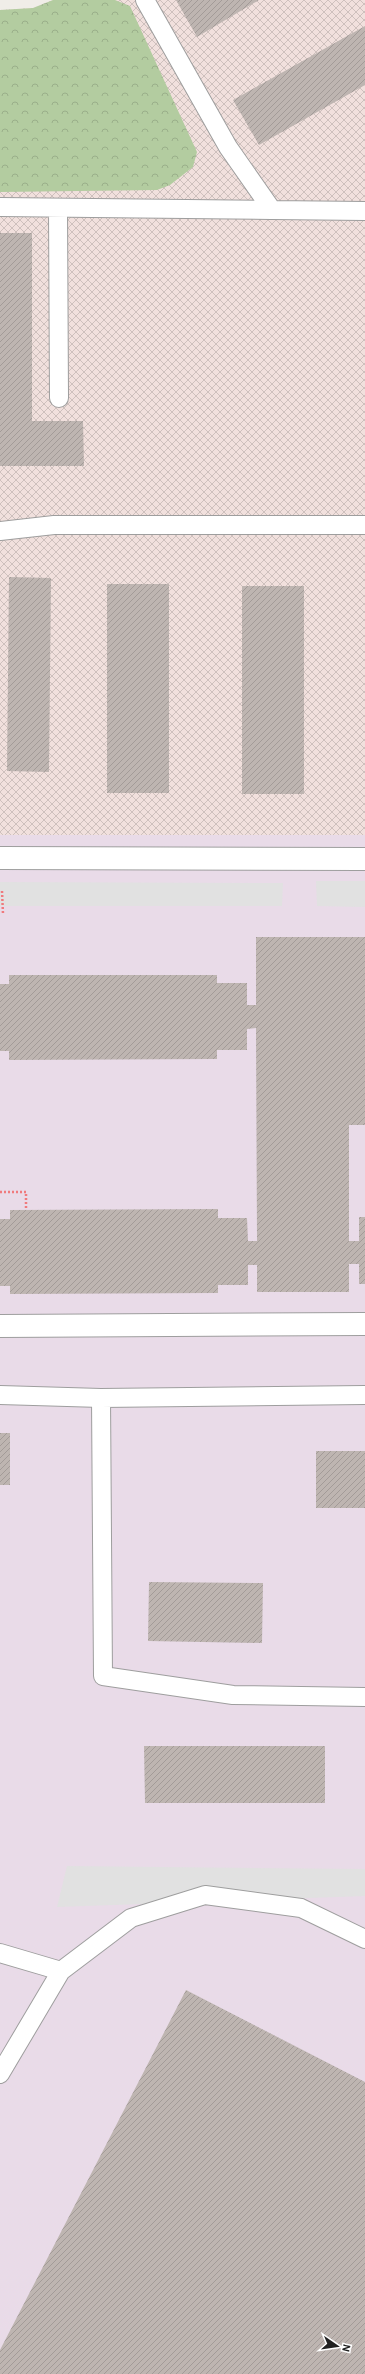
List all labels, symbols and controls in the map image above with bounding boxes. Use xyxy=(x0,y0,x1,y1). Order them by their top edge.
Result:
north arrow xyxy=(317,2326,357,2366)
text: N xyxy=(340,2343,352,2353)

